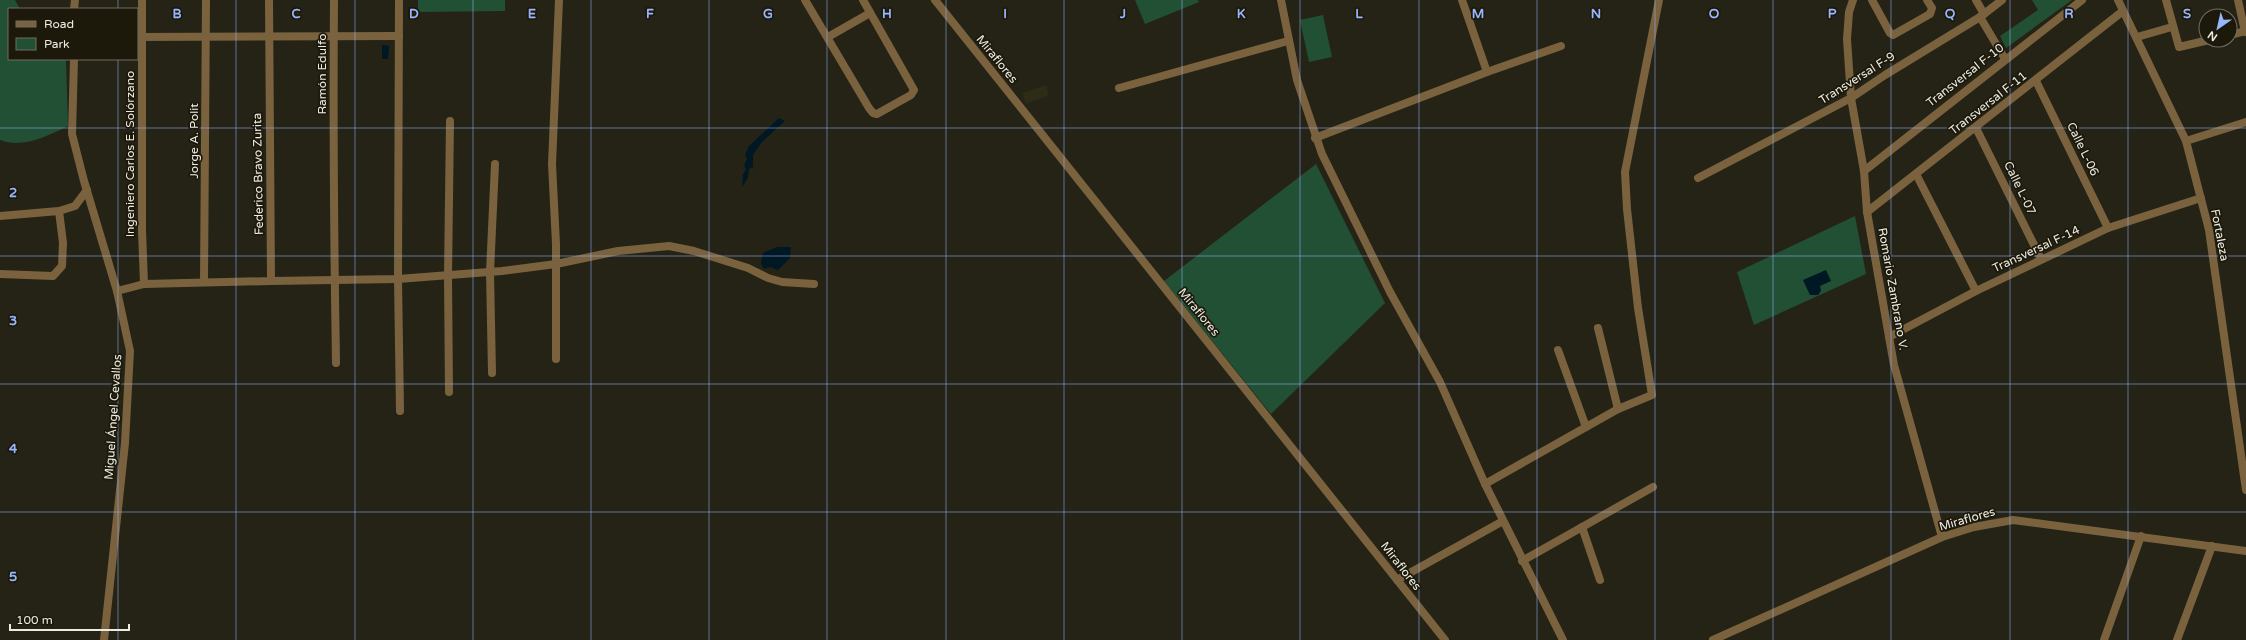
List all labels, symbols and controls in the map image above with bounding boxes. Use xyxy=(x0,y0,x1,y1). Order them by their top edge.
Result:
text: B xyxy=(172,6,182,22)
text: C xyxy=(291,6,301,22)
text: D xyxy=(409,6,419,22)
text: E xyxy=(528,6,536,22)
text: F xyxy=(646,6,654,22)
text: G xyxy=(763,6,773,22)
text: H xyxy=(882,6,892,22)
text: I xyxy=(1003,6,1007,22)
text: J xyxy=(1119,6,1126,22)
text: K xyxy=(1237,6,1246,22)
text: L xyxy=(1355,6,1363,22)
text: M xyxy=(1472,6,1484,22)
text: N xyxy=(1591,6,1601,22)
text: O xyxy=(1709,6,1720,22)
text: P xyxy=(1828,6,1837,22)
text: Q xyxy=(1945,6,1956,22)
text: R xyxy=(2064,6,2074,22)
text: S xyxy=(2183,6,2191,22)
legend xyxy=(8,8,138,60)
north arrow xyxy=(2198,8,2238,48)
text: Road xyxy=(44,17,74,31)
text: N xyxy=(2205,28,2220,44)
street label: Miraflores xyxy=(973,32,1021,86)
street label: Ramón Edulfo xyxy=(315,34,329,114)
text: Park xyxy=(44,37,70,51)
street label: Transversal F-10 xyxy=(1923,40,2007,110)
street label: Transversal F-9 xyxy=(1816,49,1898,107)
street label: Transversal F-11 xyxy=(1946,68,2030,138)
street label: Ingeniero Carlos E. Solórzano xyxy=(123,71,137,237)
street label: Jorge A. Polit xyxy=(187,103,201,179)
street label: Federico Bravo Zurita xyxy=(250,113,266,235)
street label: Calle L-06 xyxy=(2064,120,2102,178)
street label: Calle L-07 xyxy=(2001,159,2039,217)
text: 2 xyxy=(9,185,17,201)
street label: Fortaleza xyxy=(2208,208,2232,262)
street label: Transversal F-14 xyxy=(1990,222,2082,275)
street label: Romario Zambrano V. xyxy=(1875,227,1911,351)
street label: Miraflores xyxy=(1175,285,1223,339)
text: 3 xyxy=(9,313,17,329)
street label: Miguel Ángel Cevallos xyxy=(102,354,124,480)
text: 4 xyxy=(9,441,18,457)
street label: Miraflores xyxy=(1937,504,1997,534)
street label: Miraflores xyxy=(1378,539,1424,593)
text: 5 xyxy=(9,569,17,585)
scale bar xyxy=(10,606,129,632)
text: 100 m xyxy=(16,613,53,627)

